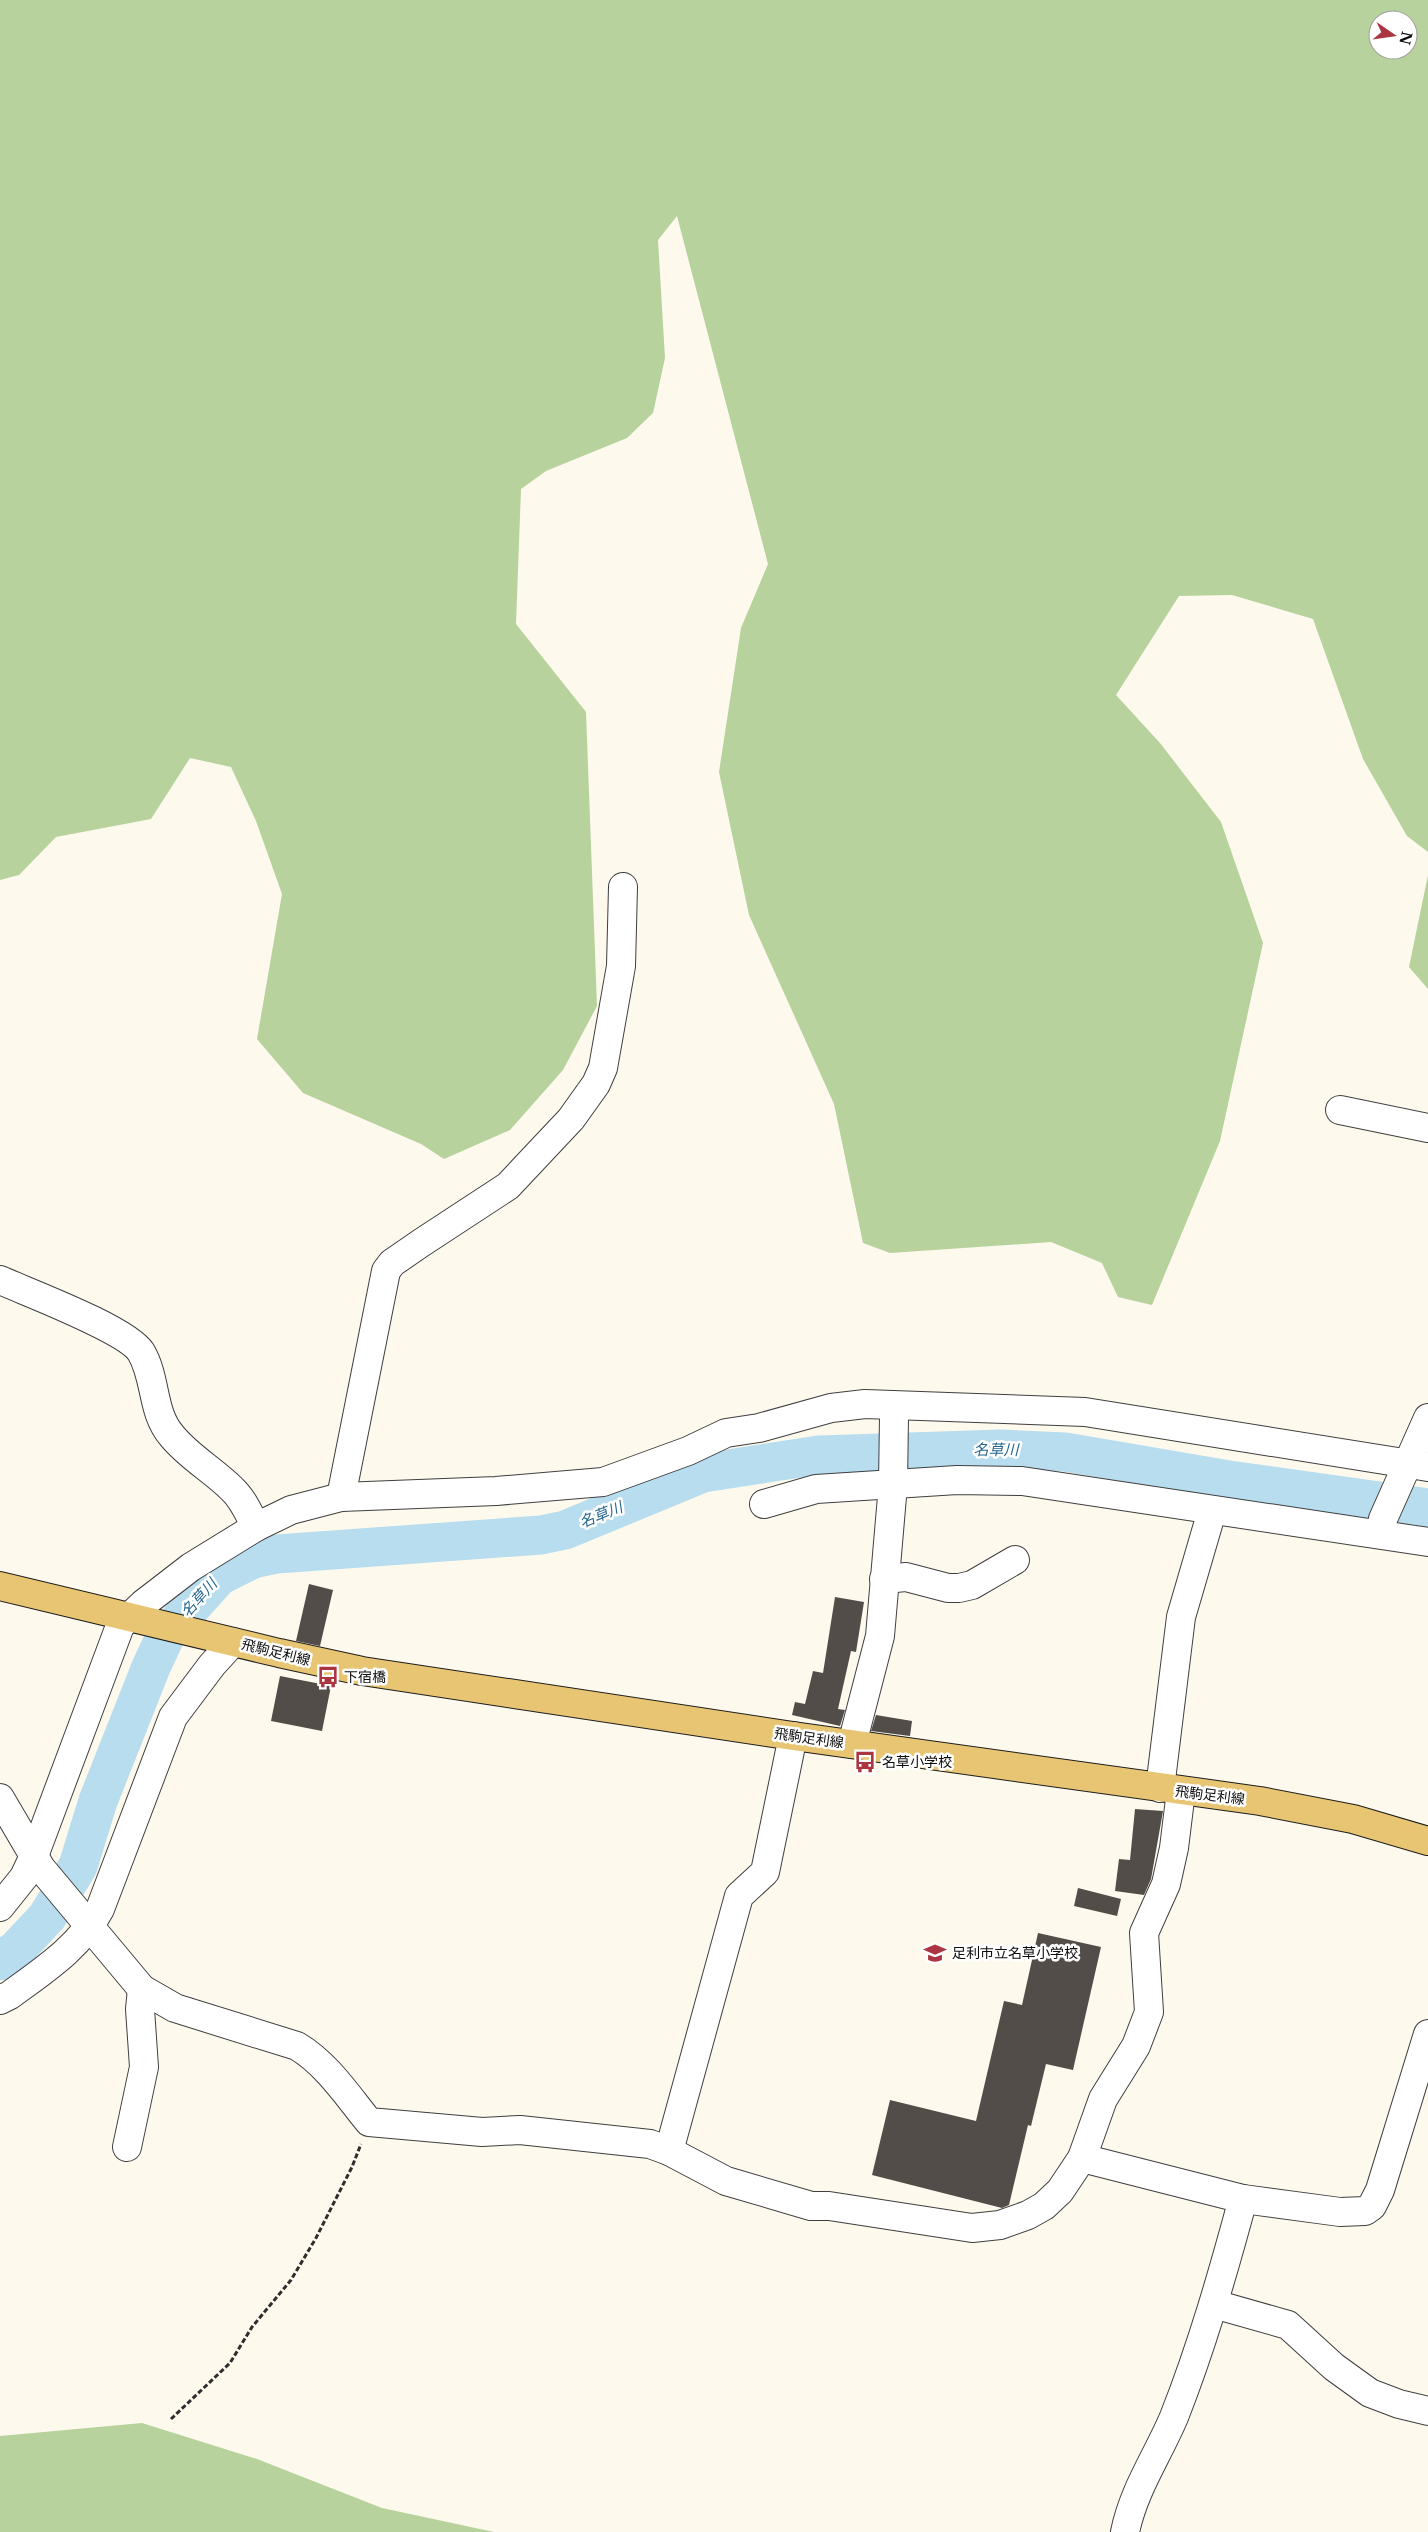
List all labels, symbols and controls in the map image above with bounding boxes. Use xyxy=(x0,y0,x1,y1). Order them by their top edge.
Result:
north arrow xyxy=(1368,10,1418,60)
text: N xyxy=(1395,29,1416,46)
water label: 名草川 xyxy=(973,1440,1020,1459)
water label: 名草川 xyxy=(576,1497,627,1532)
water label: 名草川 xyxy=(177,1573,222,1621)
street label: 飛駒足利線 xyxy=(240,1635,312,1669)
bus stop icon: 下宿橋 xyxy=(315,1664,341,1690)
place label: 下宿橋 xyxy=(344,1668,386,1686)
street label: 飛駒足利線 xyxy=(773,1724,845,1752)
bus stop icon: 名草小学校 xyxy=(852,1749,878,1775)
place label: 名草小学校 xyxy=(882,1753,952,1771)
street label: 飛駒足利線 xyxy=(1174,1782,1246,1808)
school or university icon: 足利市立名草小学校 xyxy=(922,1940,948,1966)
place label: 足利市立名草小学校 xyxy=(952,1944,1078,1962)

